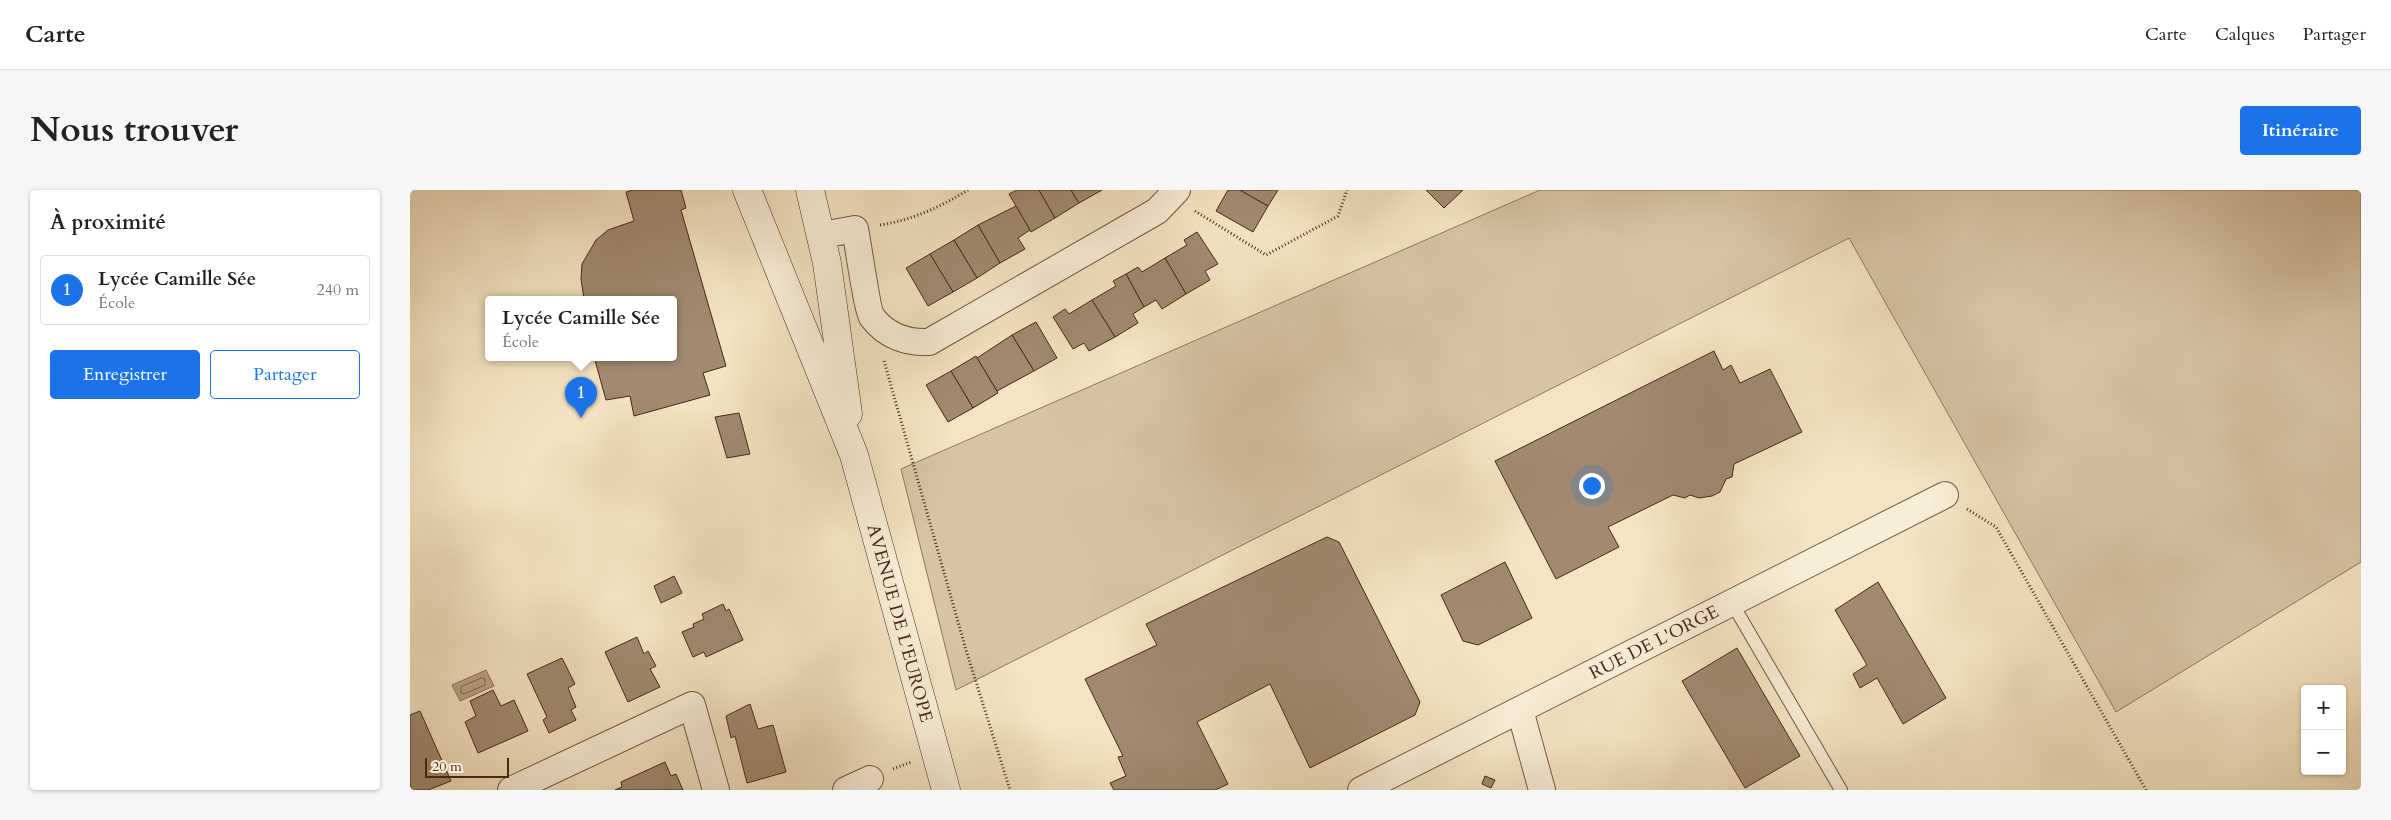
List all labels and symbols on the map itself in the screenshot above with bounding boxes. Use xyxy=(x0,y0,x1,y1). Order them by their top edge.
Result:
pin: 1 xyxy=(565,377,597,418)
your location xyxy=(1579,473,1605,499)
street label: AVENUE DE L'EUROPE xyxy=(861,521,939,725)
street label: RUE DE L'ORGE xyxy=(1585,599,1723,686)
scale bar xyxy=(425,755,509,778)

